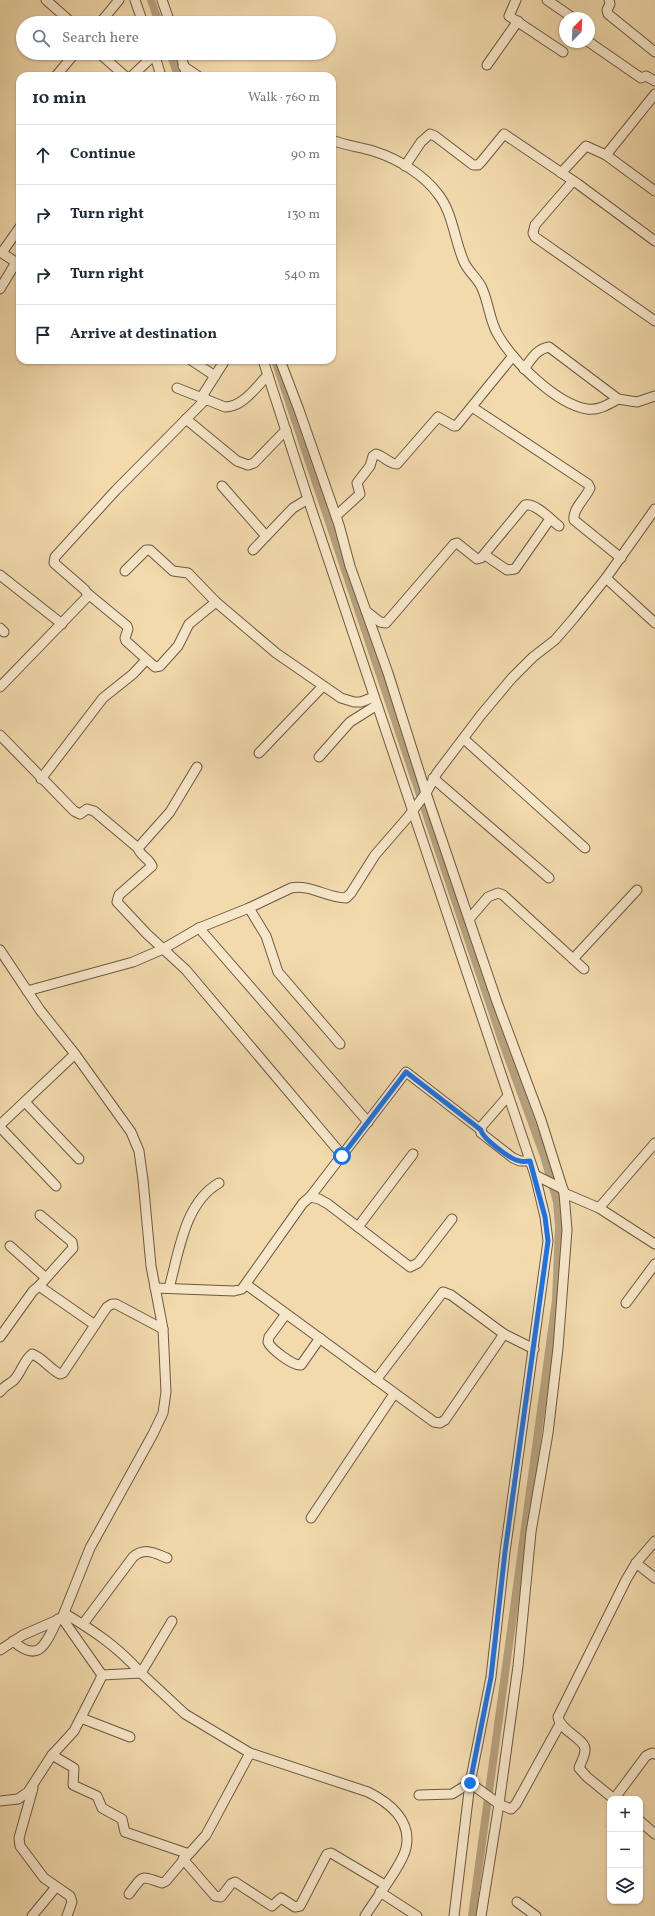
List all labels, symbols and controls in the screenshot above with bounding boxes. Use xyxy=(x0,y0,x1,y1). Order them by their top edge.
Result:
north arrow xyxy=(559,12,595,48)
search box xyxy=(16,16,336,60)
icon: search xyxy=(30,27,52,49)
text: Search here xyxy=(62,28,139,49)
text: 10 min xyxy=(32,87,86,110)
text: Walk · 760 m xyxy=(248,89,320,107)
icon: ahead xyxy=(32,144,54,166)
text: Continue xyxy=(70,144,135,165)
text: 90 m xyxy=(291,146,320,164)
icon: right xyxy=(32,204,54,226)
text: Turn right xyxy=(70,204,144,225)
text: 130 m xyxy=(287,206,320,224)
icon: right xyxy=(32,264,54,286)
text: Turn right xyxy=(70,264,144,285)
text: 540 m xyxy=(284,266,320,284)
icon: arrive xyxy=(32,324,54,346)
text: Arrive at destination xyxy=(70,324,217,345)
route start xyxy=(333,1147,351,1165)
route end xyxy=(461,1774,479,1792)
map controls xyxy=(607,1796,643,1904)
button: + xyxy=(607,1796,643,1832)
button: − xyxy=(607,1832,643,1868)
button: layers xyxy=(607,1868,643,1904)

